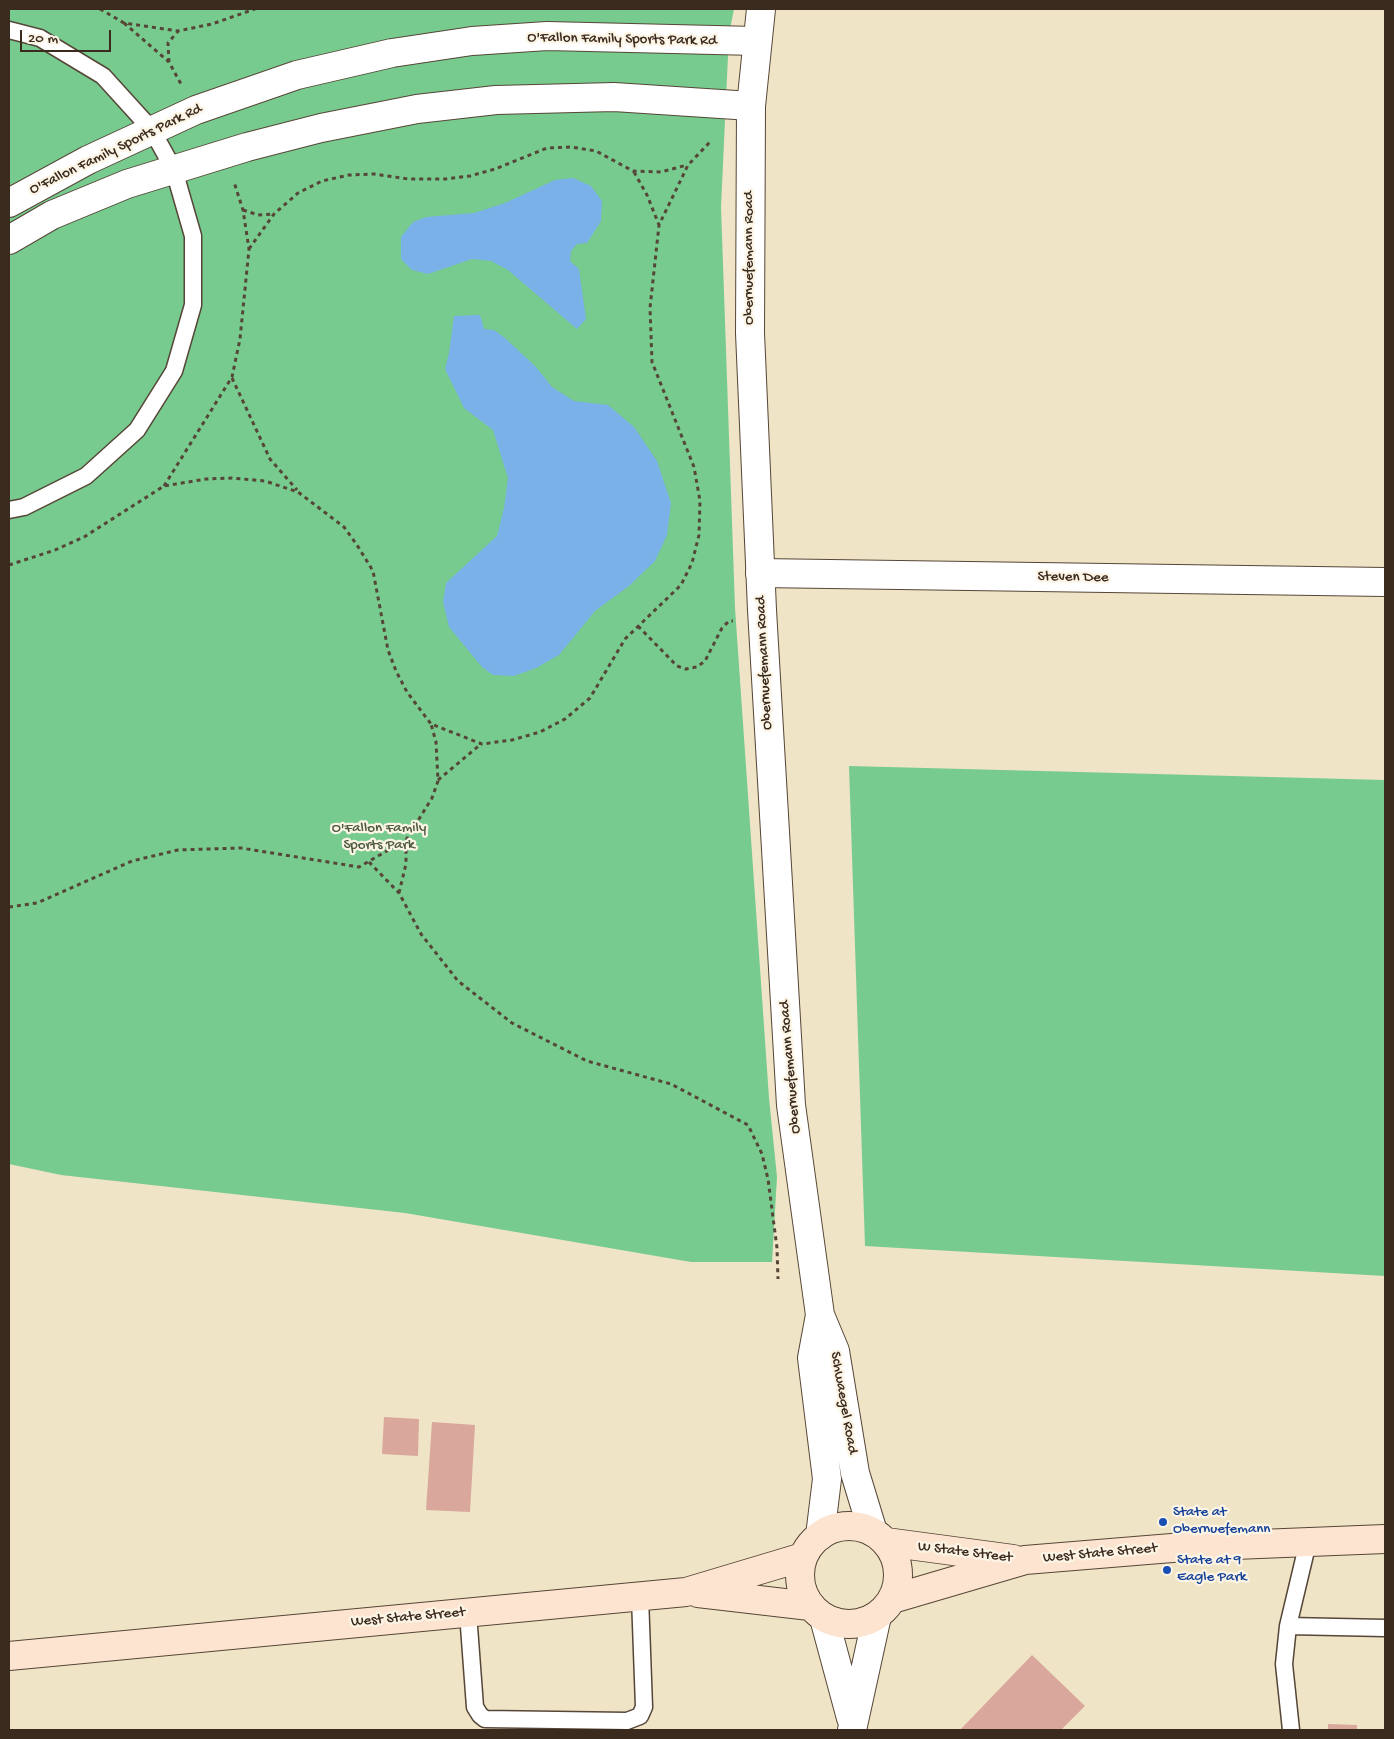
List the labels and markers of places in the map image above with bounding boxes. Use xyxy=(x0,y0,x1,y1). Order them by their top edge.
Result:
place label: State at Obernuefemann xyxy=(1173,1504,1270,1539)
marker: State at Obernuefemann xyxy=(1157,1516,1169,1528)
place label: State at 9 Eagle Park xyxy=(1177,1552,1246,1587)
marker: State at 9 Eagle Park xyxy=(1161,1564,1173,1576)

